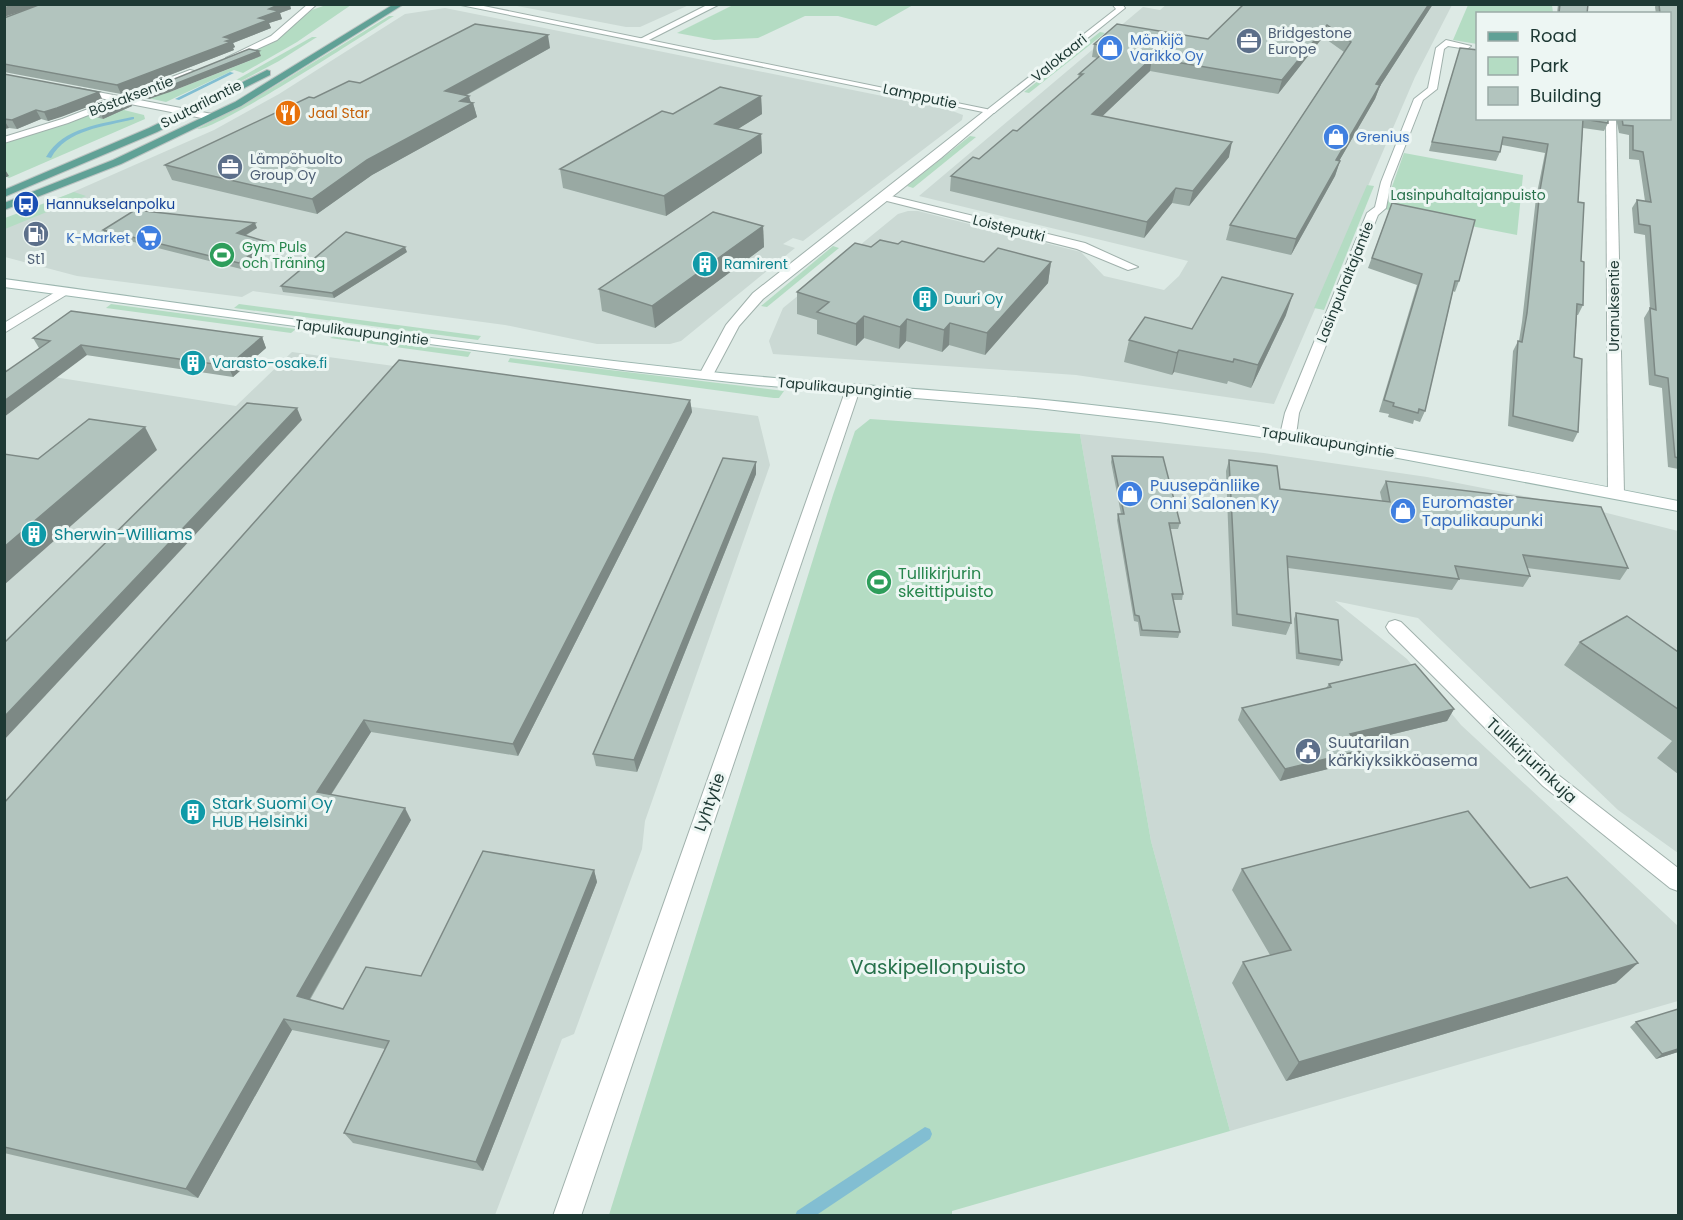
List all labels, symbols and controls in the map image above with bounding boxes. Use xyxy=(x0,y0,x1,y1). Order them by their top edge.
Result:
legend xyxy=(1476,12,1671,120)
place label: Bridgestone Europe xyxy=(1268,23,1352,59)
text: Road xyxy=(1530,23,1577,48)
office icon: Bridgestone Europe xyxy=(1234,26,1264,56)
street label: Valokaari xyxy=(1027,29,1091,87)
place label: Mönkijä Varikko Oy xyxy=(1130,30,1204,66)
shop icon: Mönkijä Varikko Oy xyxy=(1095,33,1125,63)
text: Park xyxy=(1530,53,1569,78)
street label: Böstaksentie xyxy=(86,71,176,121)
street label: Suutarilantie xyxy=(157,75,245,133)
street label: Lampputie xyxy=(881,78,959,114)
text: Building xyxy=(1530,83,1602,108)
restaurant icon: Jaal Star xyxy=(273,98,303,128)
place label: Jaal Star xyxy=(308,103,370,123)
shop icon: Grenius xyxy=(1321,122,1351,152)
place label: Grenius xyxy=(1356,127,1409,147)
place label: Lämpöhuolto Group Oy xyxy=(250,149,343,185)
office icon: Lämpöhuolto Group Oy xyxy=(215,152,245,182)
park label: Lasinpuhaltajanpuisto xyxy=(1390,185,1546,205)
bus stop icon: Hannukselanpolku xyxy=(11,189,41,219)
place label: Hannukselanpolku xyxy=(46,194,175,214)
street label: Loisteputki xyxy=(971,209,1047,247)
street label: Lasinpuhaltajantie xyxy=(1312,218,1379,346)
fuel station icon: St1 xyxy=(21,219,51,249)
supermarket icon: K-Market xyxy=(134,223,164,253)
place label: K-Market xyxy=(66,228,130,248)
place label: Gym Puls och Träning xyxy=(242,237,325,273)
sports icon: Gym Puls och Träning xyxy=(207,240,237,270)
place label: St1 xyxy=(27,249,45,269)
building icon: Ramirent xyxy=(690,249,720,279)
place label: Ramirent xyxy=(724,254,788,274)
street label: Uranuksentie xyxy=(1604,260,1624,352)
building icon: Duuri Oy xyxy=(910,284,940,314)
place label: Duuri Oy xyxy=(944,289,1003,309)
street label: Tapulikaupungintie xyxy=(294,314,430,350)
building icon: Varasto-osake.fi xyxy=(178,348,208,378)
place label: Varasto-osake.fi xyxy=(212,353,327,373)
street label: Tapulikaupungintie xyxy=(777,372,913,404)
street label: Tapulikaupungintie xyxy=(1260,422,1396,462)
place label: Puusepänliike Onni Salonen Ky xyxy=(1150,474,1279,515)
shop icon: Puusepänliike Onni Salonen Ky xyxy=(1115,479,1145,509)
place label: Euromaster Tapulikaupunki xyxy=(1422,491,1543,532)
shop icon: Euromaster Tapulikaupunki xyxy=(1388,496,1418,526)
building icon: Sherwin-Williams xyxy=(19,519,49,549)
place label: Sherwin-Williams xyxy=(54,523,193,546)
place label: Tullikirjurin skeittipuisto xyxy=(898,562,993,603)
sports icon: Tullikirjurin skeittipuisto xyxy=(864,567,894,597)
street label: Tullikirjurinkuja xyxy=(1481,712,1582,808)
place label: Suutarilan kärkiyksikköasema xyxy=(1328,731,1478,772)
public building icon: Suutarilan kärkiyksikköasema xyxy=(1293,736,1323,766)
street label: Lyhtytie xyxy=(688,770,731,835)
place label: Stark Suomi Oy HUB Helsinki xyxy=(212,792,333,833)
building icon: Stark Suomi Oy HUB Helsinki xyxy=(178,797,208,827)
park label: Vaskipellonpuisto xyxy=(850,953,1026,981)

